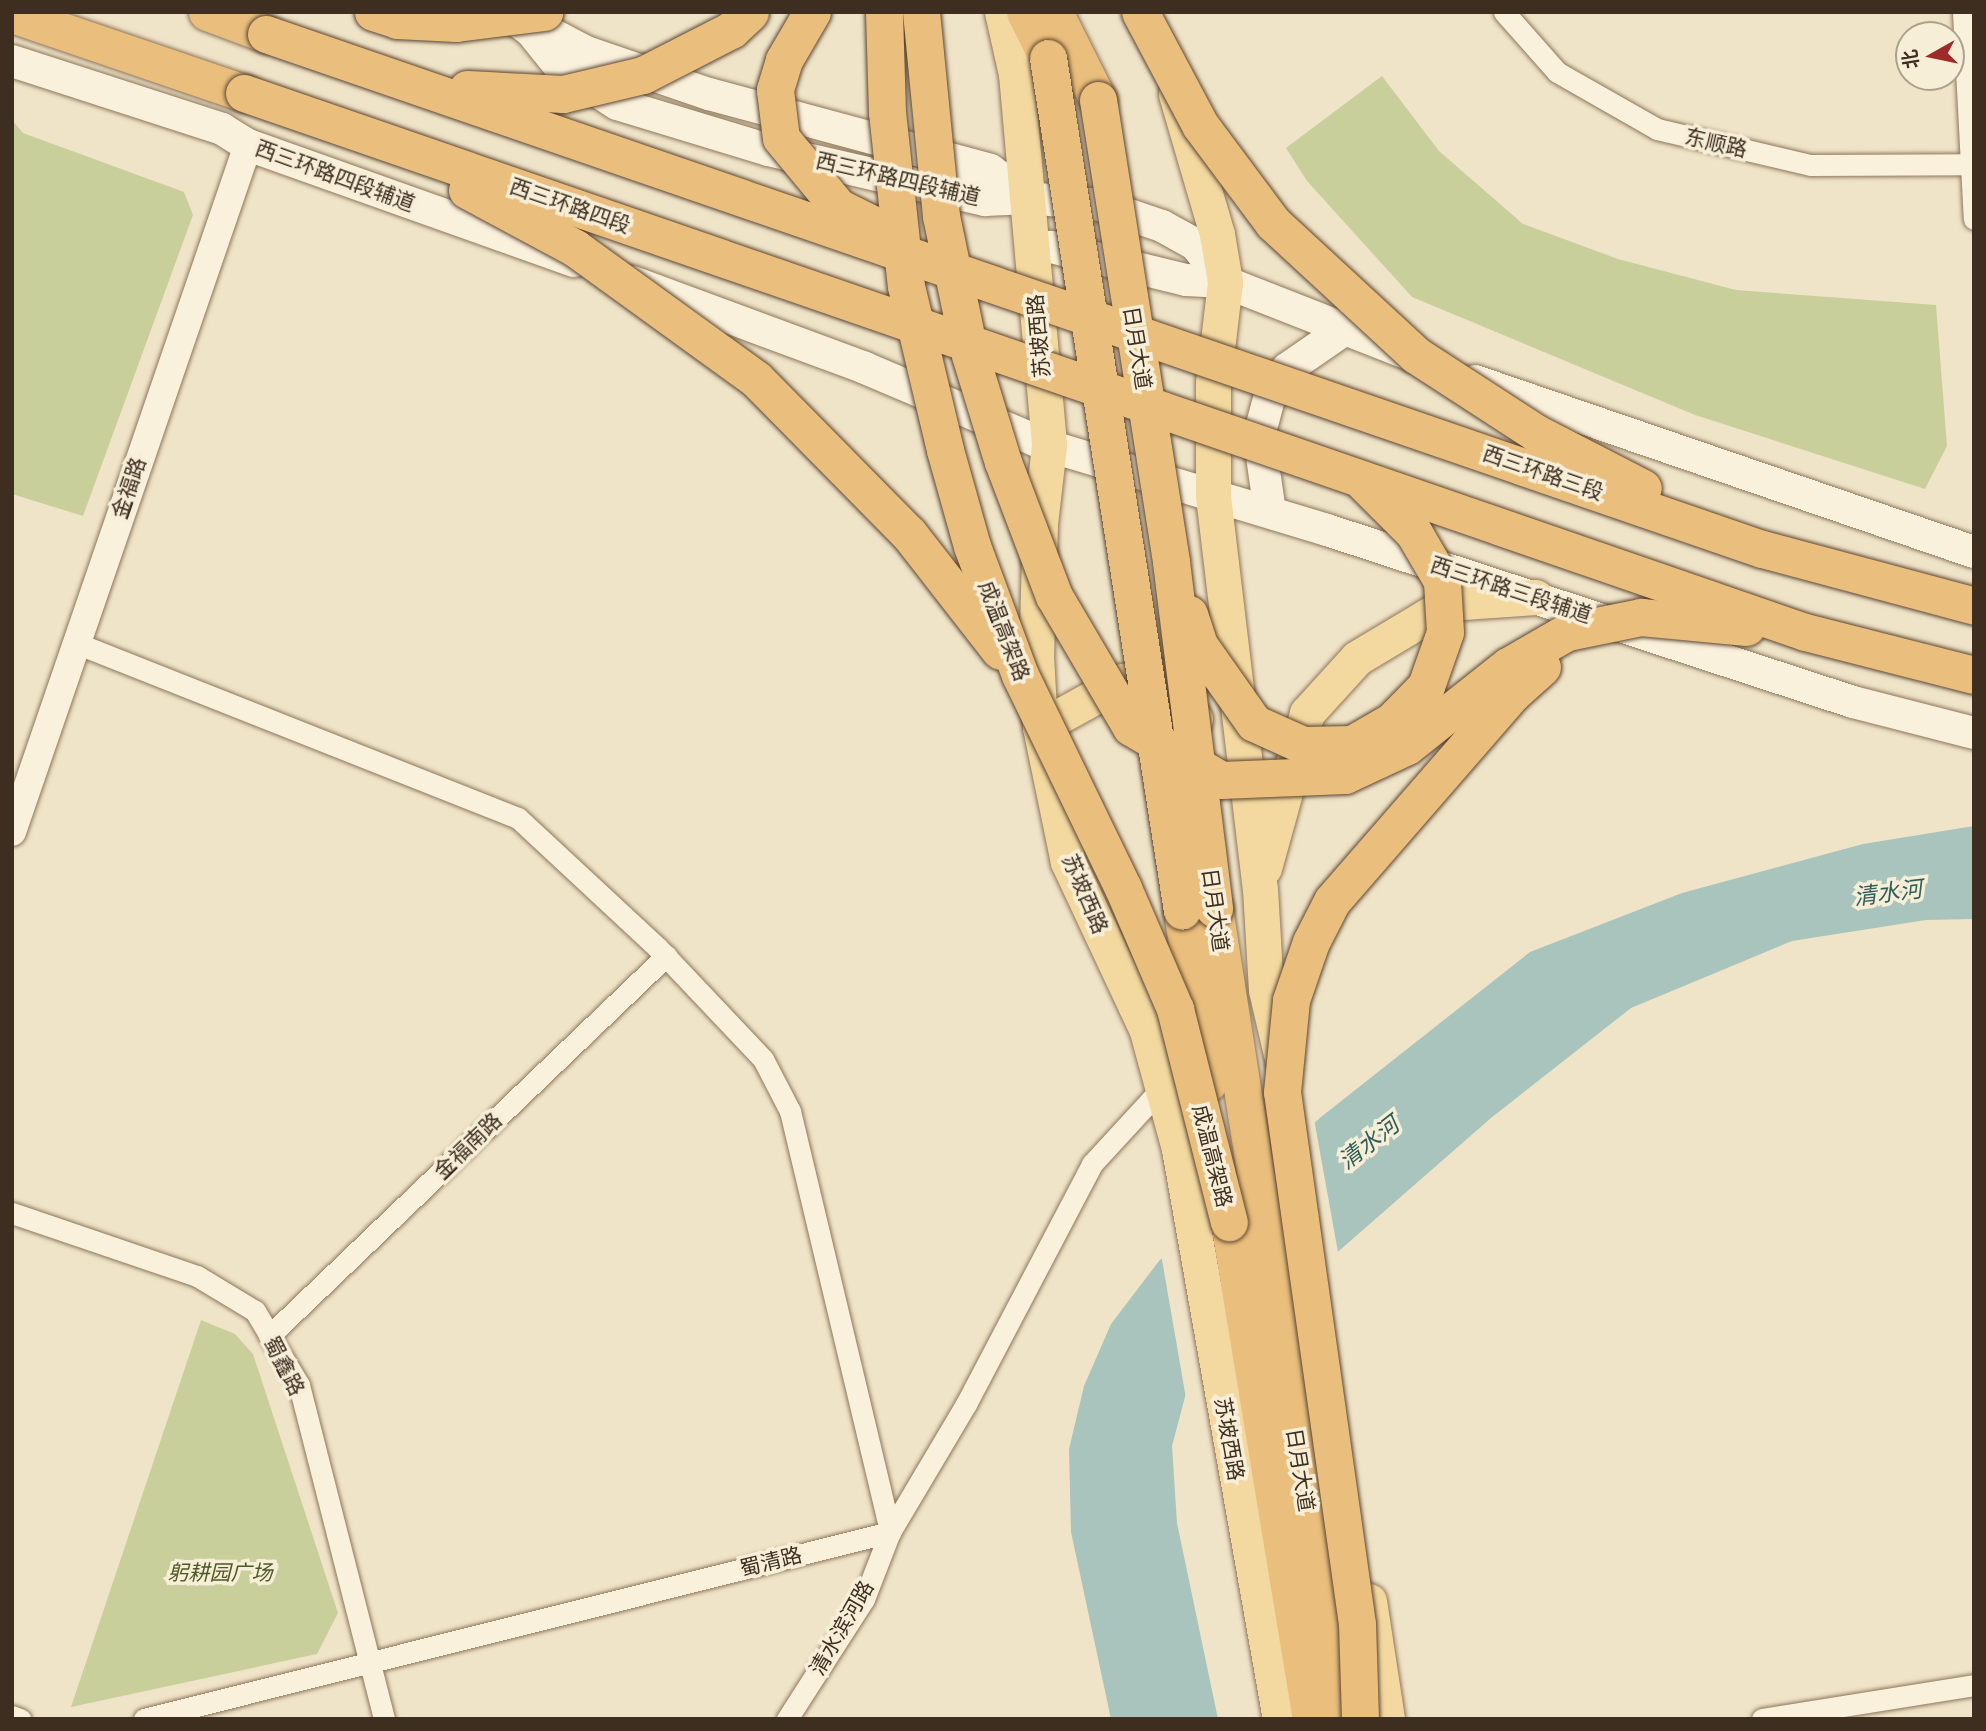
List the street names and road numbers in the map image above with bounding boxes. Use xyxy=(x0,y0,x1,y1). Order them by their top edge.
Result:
street label: 东顺路 xyxy=(1682,124,1750,162)
street label: 西三环路四段辅道 xyxy=(252,135,418,217)
street label: 西三环路四段辅道 xyxy=(813,148,983,210)
street label: 西三环路四段 xyxy=(506,174,634,238)
street label: 苏坡西路 xyxy=(1023,293,1055,379)
street label: 日月大道 xyxy=(1118,305,1156,391)
street label: 西三环路三段 xyxy=(1479,441,1607,505)
street label: 金福路 xyxy=(107,454,151,522)
street label: 西三环路三段辅道 xyxy=(1427,552,1595,628)
street label: 成温高架路 xyxy=(973,577,1035,685)
street label: 苏坡西路 xyxy=(1057,850,1113,938)
street label: 日月大道 xyxy=(1197,867,1233,953)
street label: 成温高架路 xyxy=(1187,1102,1237,1210)
street label: 金福南路 xyxy=(429,1108,507,1184)
street label: 蜀鑫路 xyxy=(258,1332,310,1400)
street label: 苏坡西路 xyxy=(1209,1395,1249,1483)
street label: 日月大道 xyxy=(1281,1427,1319,1513)
street label: 蜀清路 xyxy=(737,1542,805,1582)
street label: 清水滨河路 xyxy=(805,1576,879,1680)

